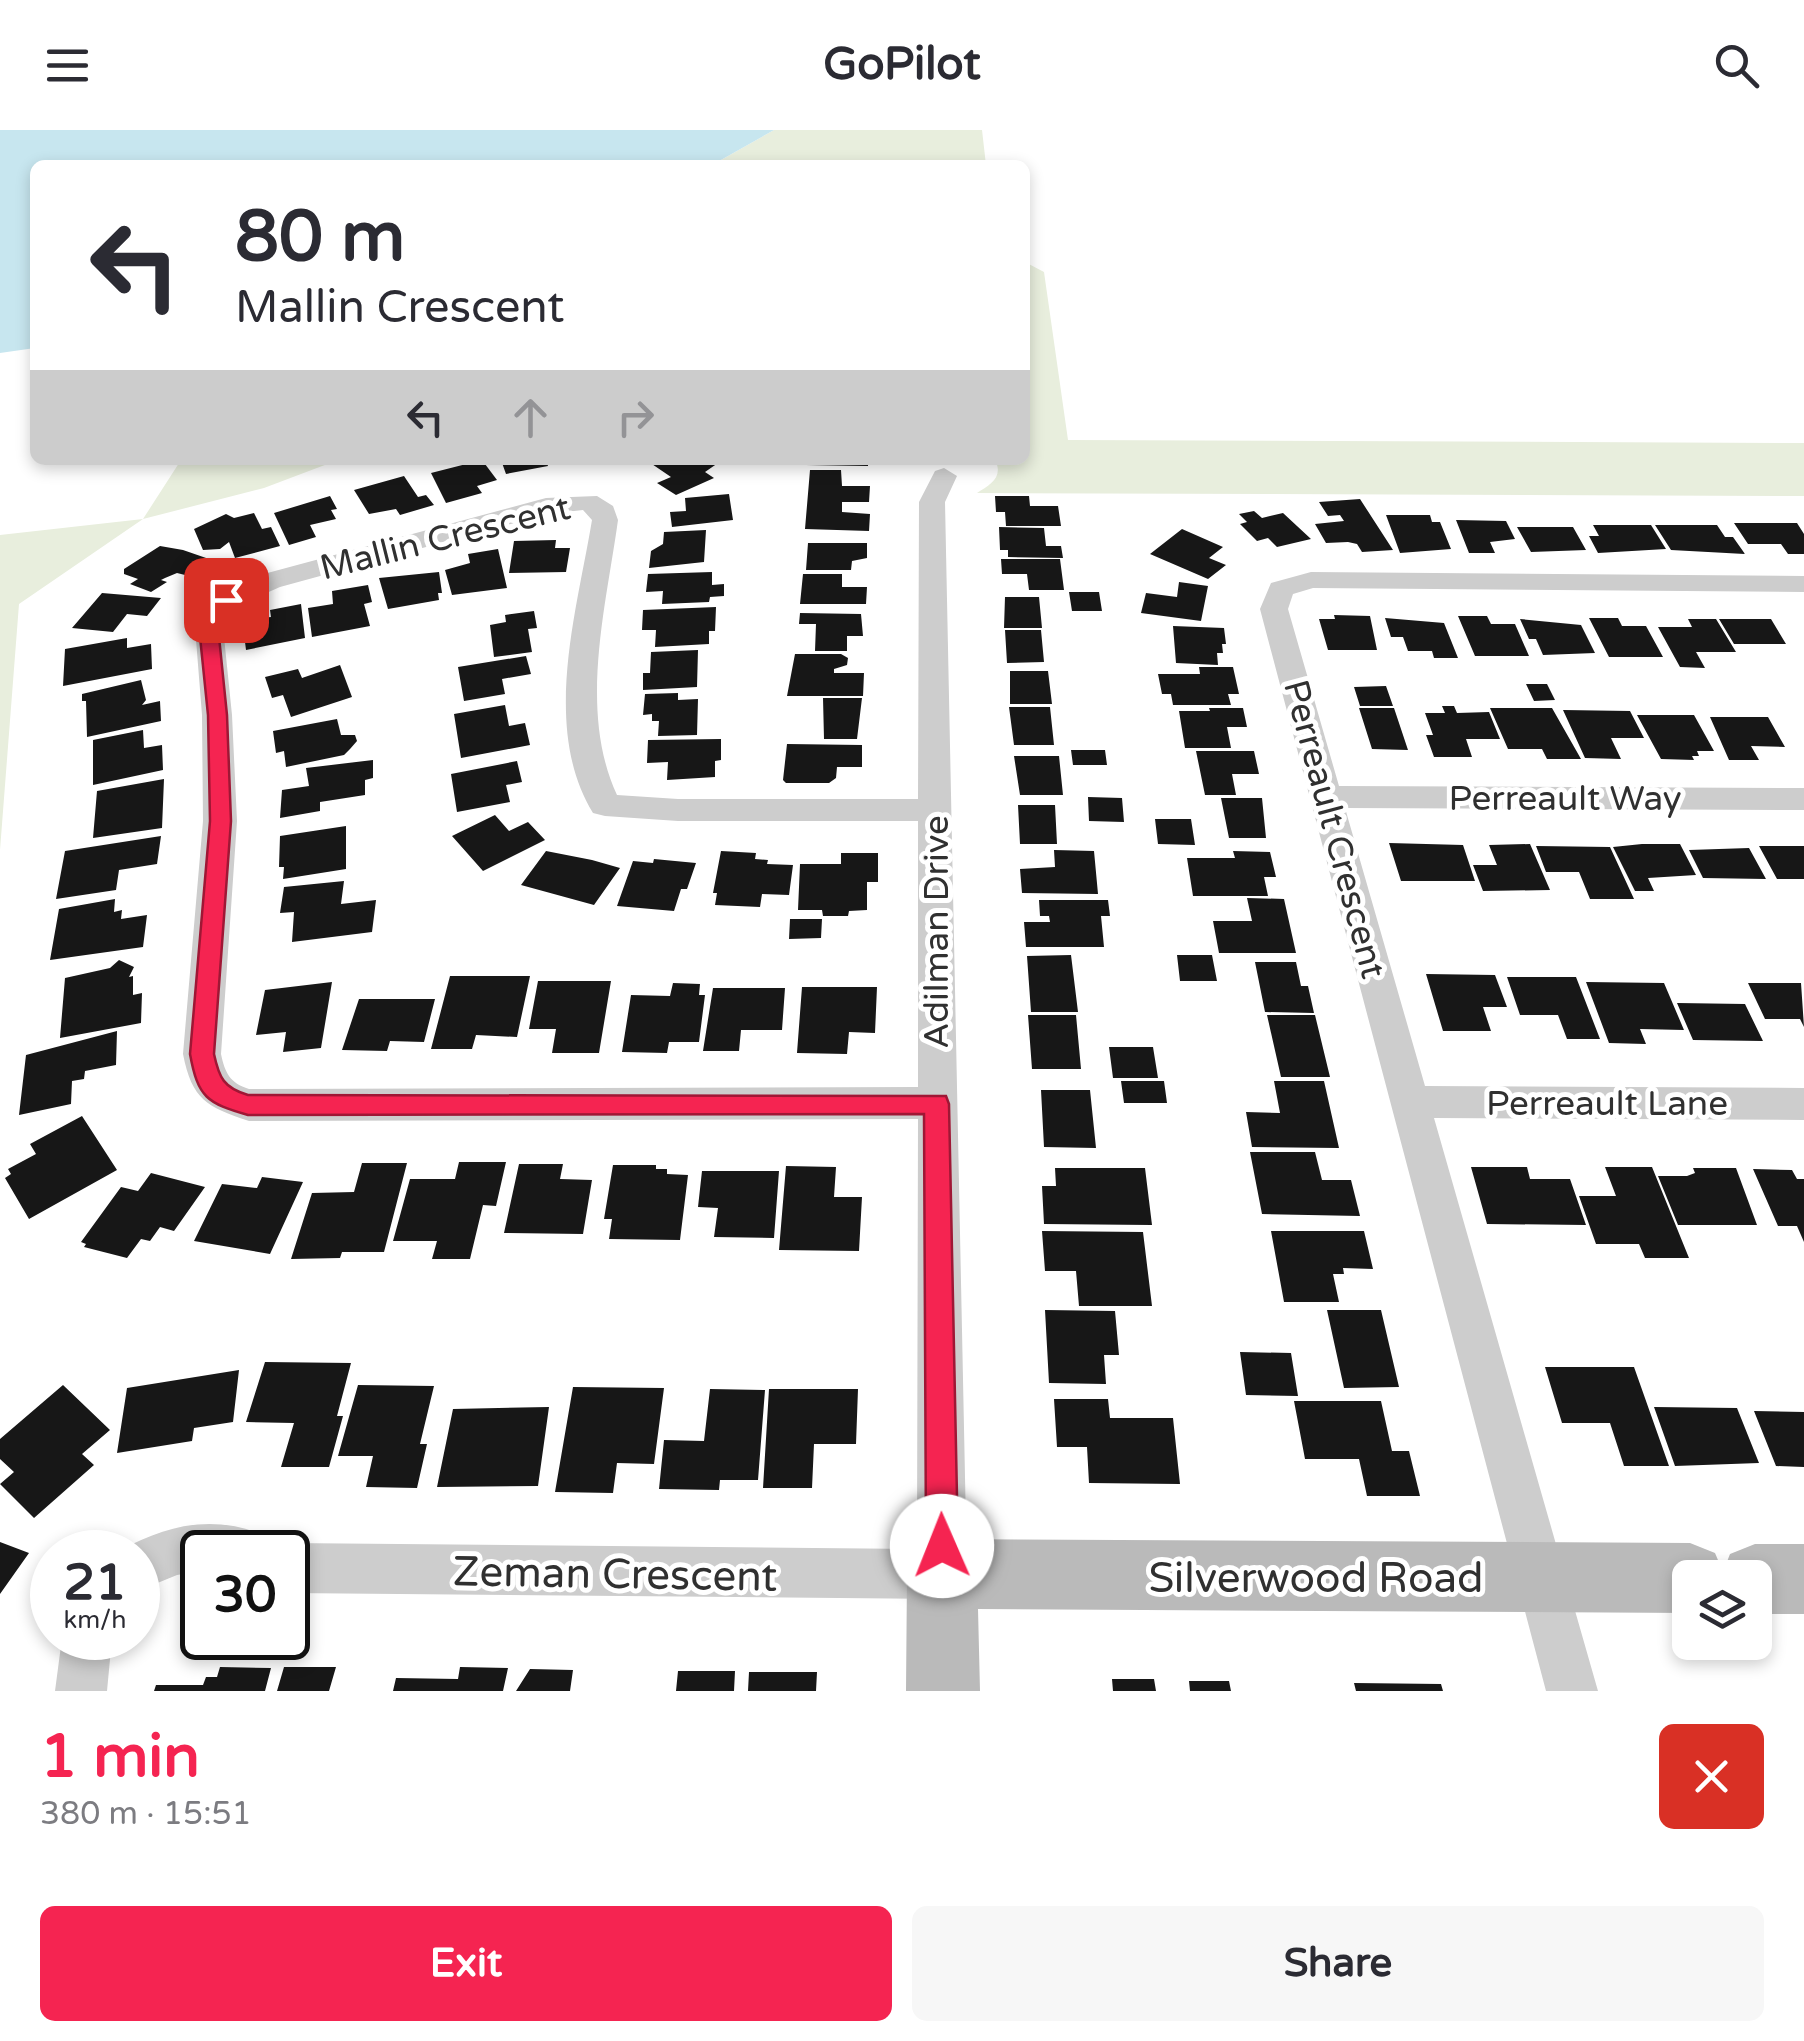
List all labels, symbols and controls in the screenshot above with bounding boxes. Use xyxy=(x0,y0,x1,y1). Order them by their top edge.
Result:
icon: menu xyxy=(40,38,95,93)
text: GoPilot xyxy=(823,38,981,92)
icon: search xyxy=(1709,38,1764,93)
text: 80 m xyxy=(235,196,405,280)
icon: left xyxy=(70,200,200,330)
text: Mallin Crescent xyxy=(235,281,564,335)
icon: left xyxy=(398,390,453,445)
icon: ahead xyxy=(503,390,558,445)
icon: right xyxy=(608,390,663,445)
street label: Mallin Crescent xyxy=(316,487,575,589)
pin xyxy=(184,558,269,643)
icon: arrive xyxy=(199,573,254,628)
street label: Perreault Crescent xyxy=(1274,675,1394,983)
street label: Perreault Way xyxy=(1448,778,1682,820)
street label: Adilman Drive xyxy=(916,815,958,1049)
street label: Perreault Lane xyxy=(1486,1083,1728,1125)
position arrow xyxy=(890,1494,994,1598)
speed limit sign: 30 xyxy=(180,1530,310,1660)
street label: Zeman Crescent xyxy=(452,1546,778,1603)
text: 21 xyxy=(64,1553,126,1613)
street label: Silverwood Road xyxy=(1148,1553,1484,1604)
map controls xyxy=(1672,1560,1772,1660)
button: layers xyxy=(1672,1560,1772,1660)
text: km/h xyxy=(64,1605,126,1635)
text: 1 min xyxy=(40,1721,200,1793)
button: close xyxy=(1659,1724,1764,1829)
text: 380 m · 15:51 xyxy=(40,1795,252,1833)
button: Exit xyxy=(40,1906,892,2021)
button: Share xyxy=(912,1906,1764,2021)

